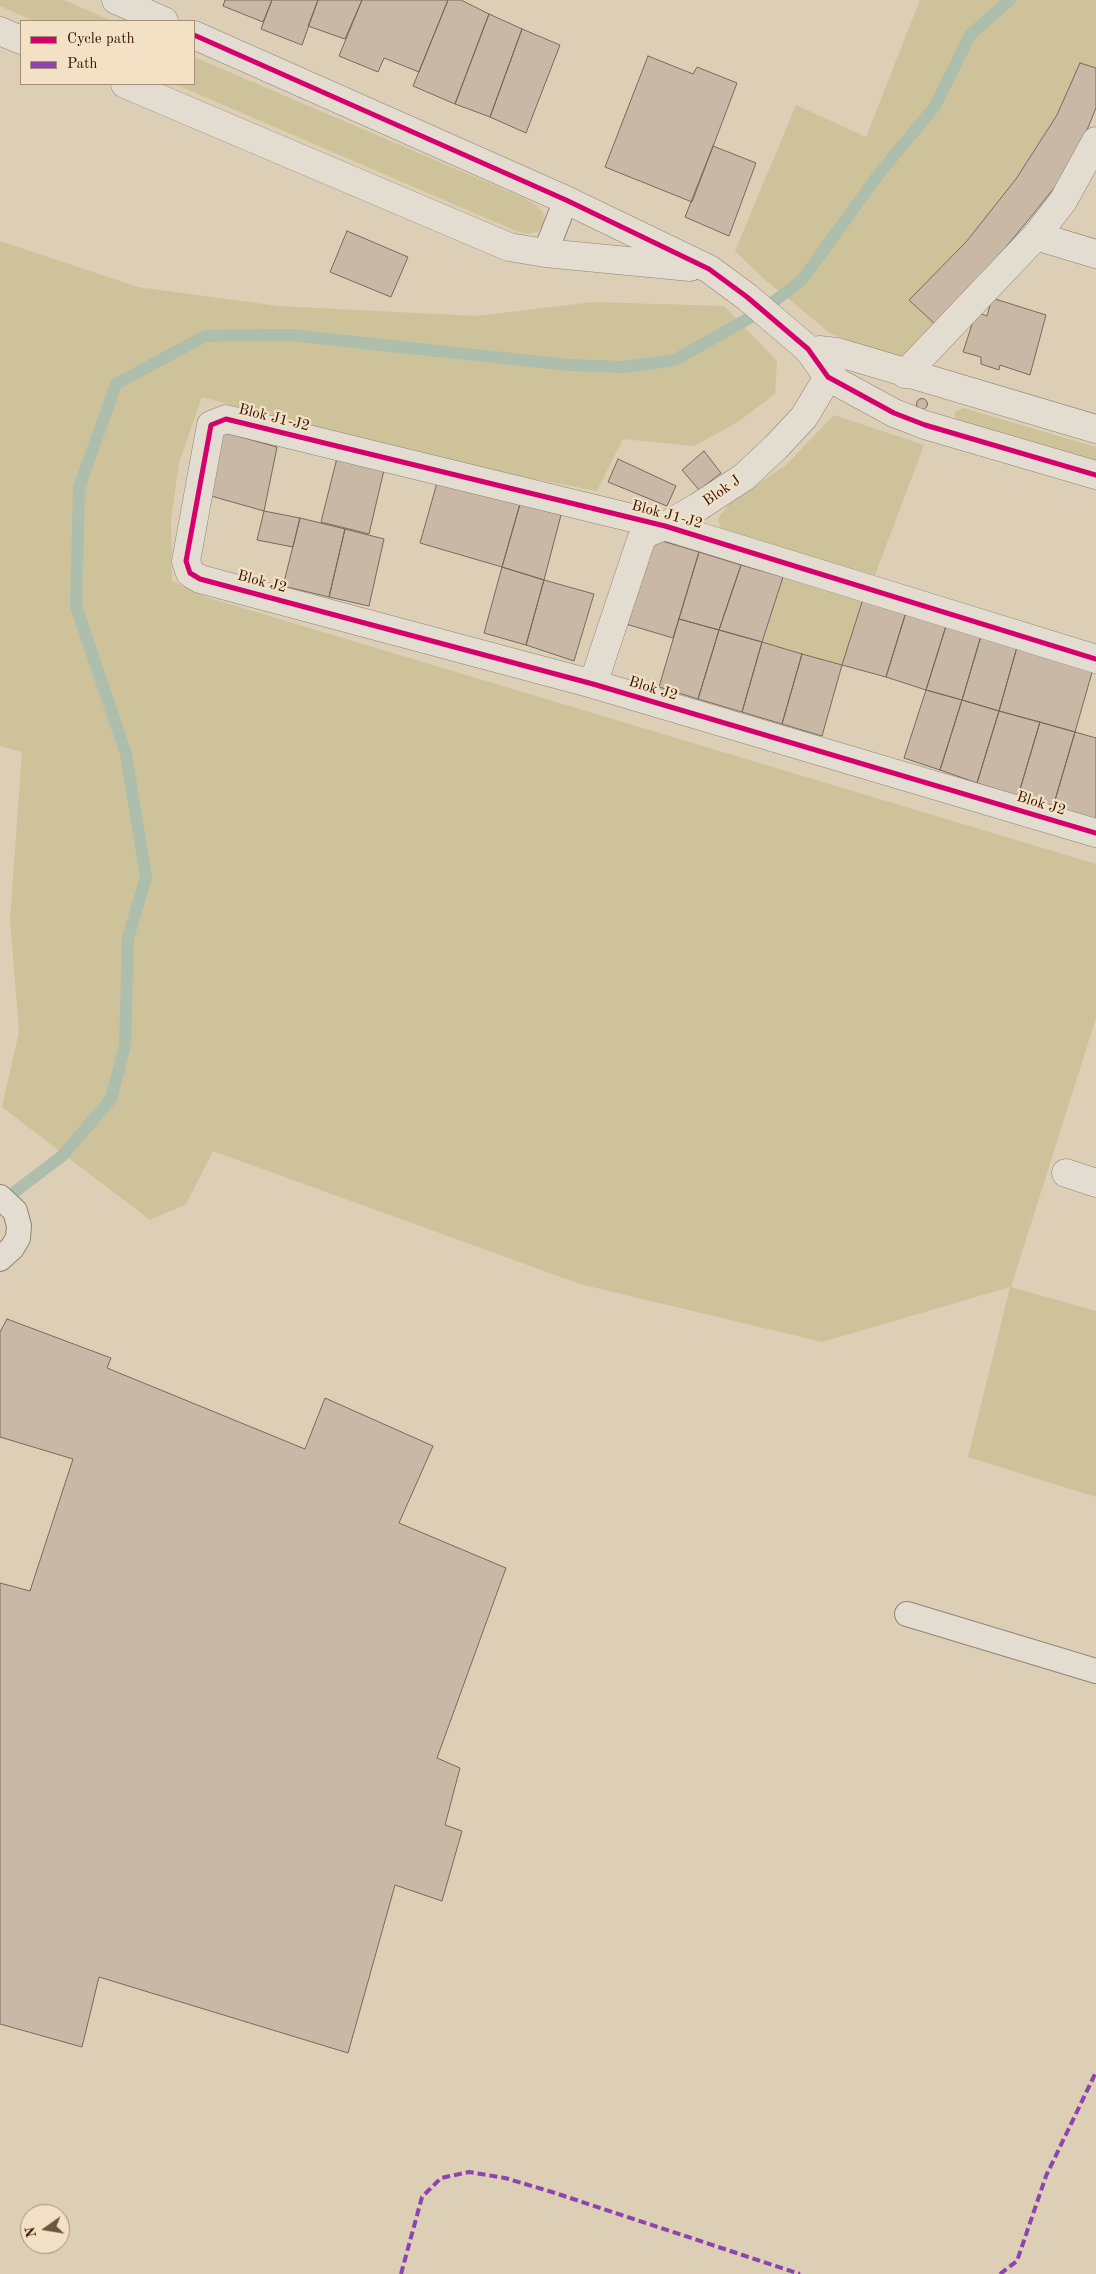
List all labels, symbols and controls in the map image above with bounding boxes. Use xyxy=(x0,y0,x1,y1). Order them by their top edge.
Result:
legend xyxy=(20,20,195,85)
text: Cycle path xyxy=(67,32,135,47)
text: Path xyxy=(67,57,97,72)
street label: Blok J1-J2 xyxy=(236,400,312,436)
street label: Blok J xyxy=(700,472,744,510)
street label: Blok J1-J2 xyxy=(629,497,705,533)
street label: Blok J2 xyxy=(235,567,289,597)
street label: Blok J2 xyxy=(626,673,680,705)
street label: Blok J2 xyxy=(1014,788,1068,820)
north arrow xyxy=(20,2204,70,2254)
text: N xyxy=(23,2225,39,2239)

